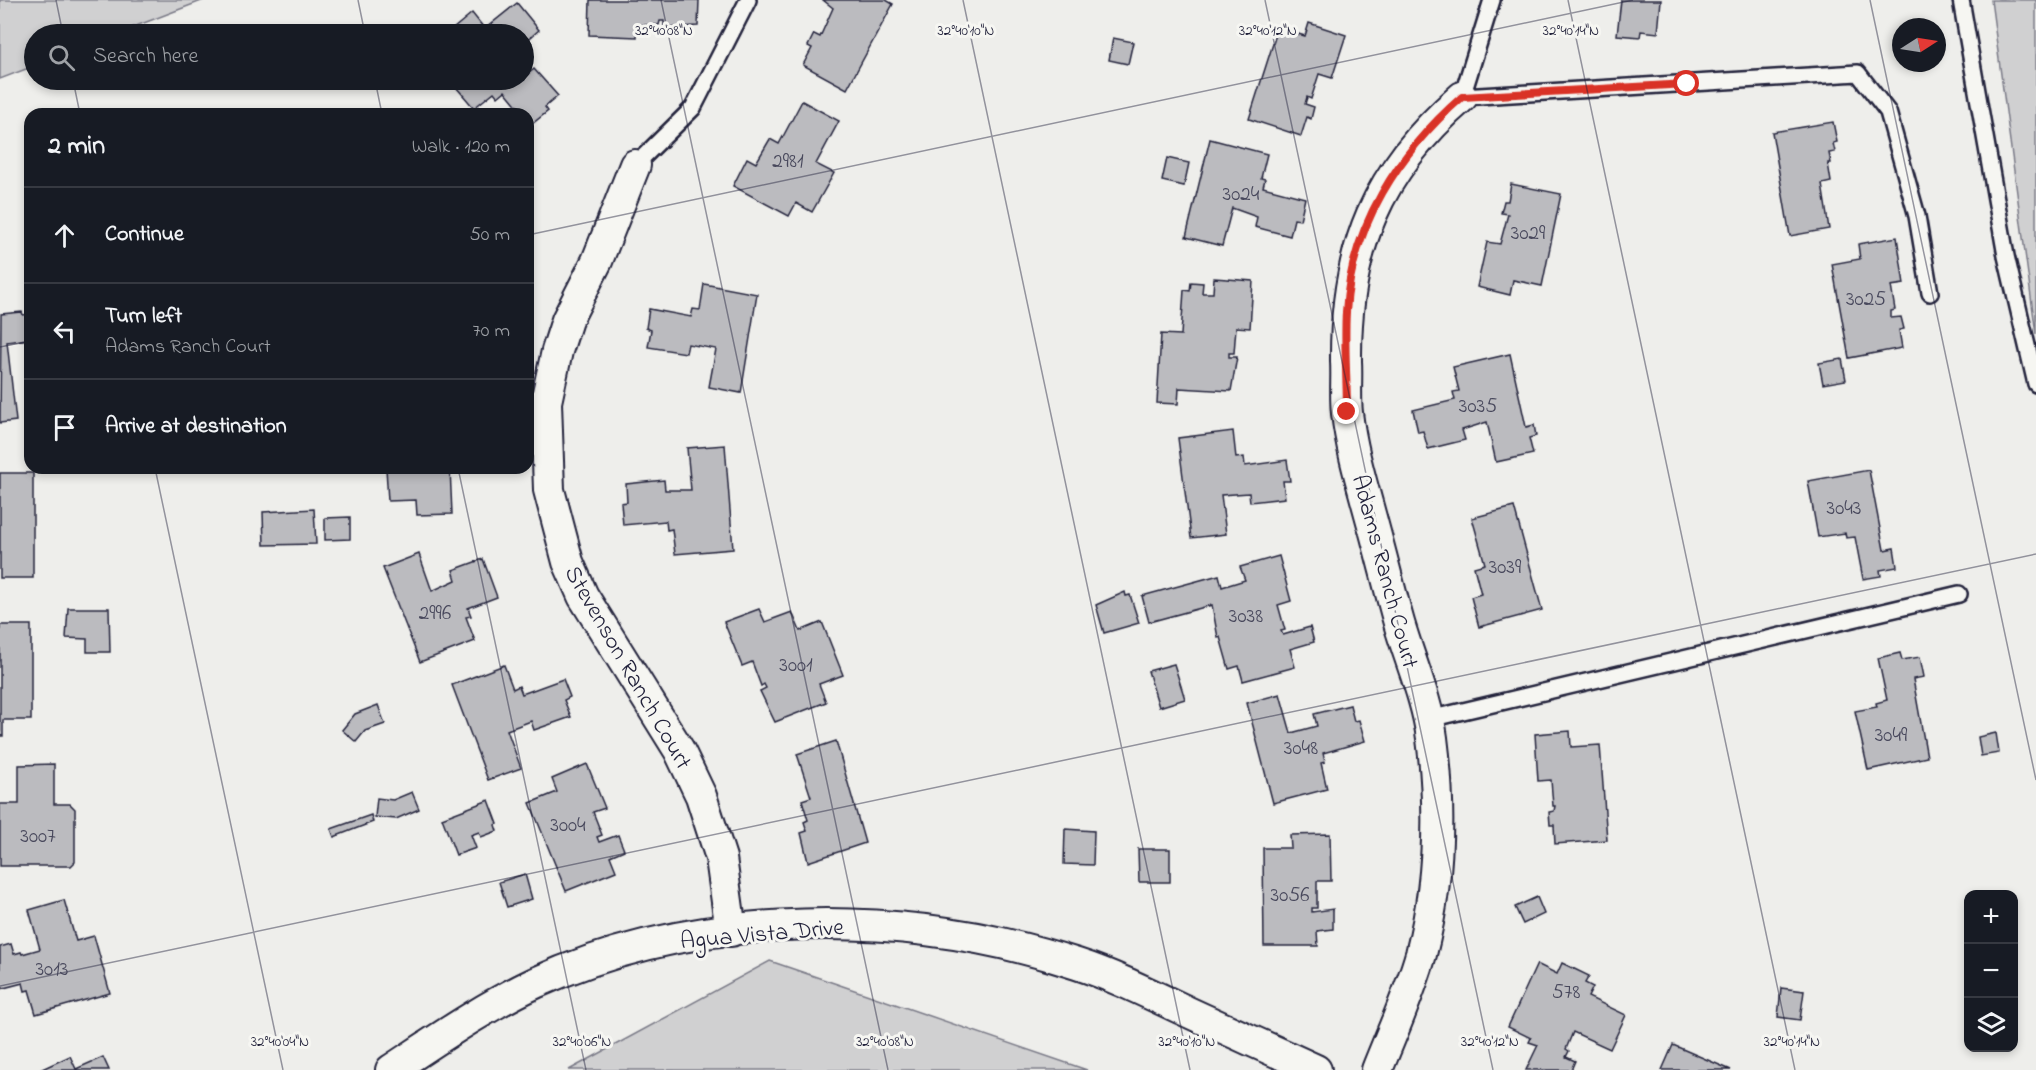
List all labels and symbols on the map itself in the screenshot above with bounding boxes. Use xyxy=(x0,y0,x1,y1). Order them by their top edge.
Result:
north arrow xyxy=(1892,18,1946,72)
text: 32°40'08"N xyxy=(635,20,693,42)
text: 32°40'10"N xyxy=(938,20,994,42)
text: 32°40'12"N xyxy=(1239,20,1297,42)
text: 32°40'14"N xyxy=(1543,20,1599,42)
route start xyxy=(1673,70,1699,96)
house number: 2981 xyxy=(772,147,804,177)
house number: 3024 xyxy=(1223,180,1260,210)
house number: 3029 xyxy=(1511,219,1546,249)
house number: 3025 xyxy=(1846,285,1886,315)
house number: 3035 xyxy=(1459,392,1497,422)
route end xyxy=(1333,398,1359,424)
street label: Adams Ranch Court xyxy=(1341,471,1426,672)
house number: 3043 xyxy=(1826,494,1862,524)
house number: 3039 xyxy=(1489,553,1522,583)
street label: Stevenson Ranch Court xyxy=(554,560,700,777)
house number: 2996 xyxy=(419,599,451,629)
house number: 3038 xyxy=(1229,602,1263,632)
house number: 3001 xyxy=(779,651,813,681)
house number: 3049 xyxy=(1875,721,1908,751)
house number: 3048 xyxy=(1284,734,1318,764)
house number: 3004 xyxy=(550,811,586,841)
house number: 3007 xyxy=(20,822,56,852)
house number: 3056 xyxy=(1271,881,1310,911)
street label: Agua Vista Drive xyxy=(679,911,846,960)
house number: 3013 xyxy=(35,955,69,985)
house number: 578 xyxy=(1552,978,1580,1008)
text: 32°40'04"N xyxy=(251,1031,309,1053)
text: 32°40'06"N xyxy=(553,1031,611,1053)
text: 32°40'08"N xyxy=(856,1031,914,1053)
text: 32°40'10"N xyxy=(1159,1031,1215,1053)
text: 32°40'12"N xyxy=(1461,1031,1519,1053)
text: 32°40'14"N xyxy=(1764,1031,1820,1053)

